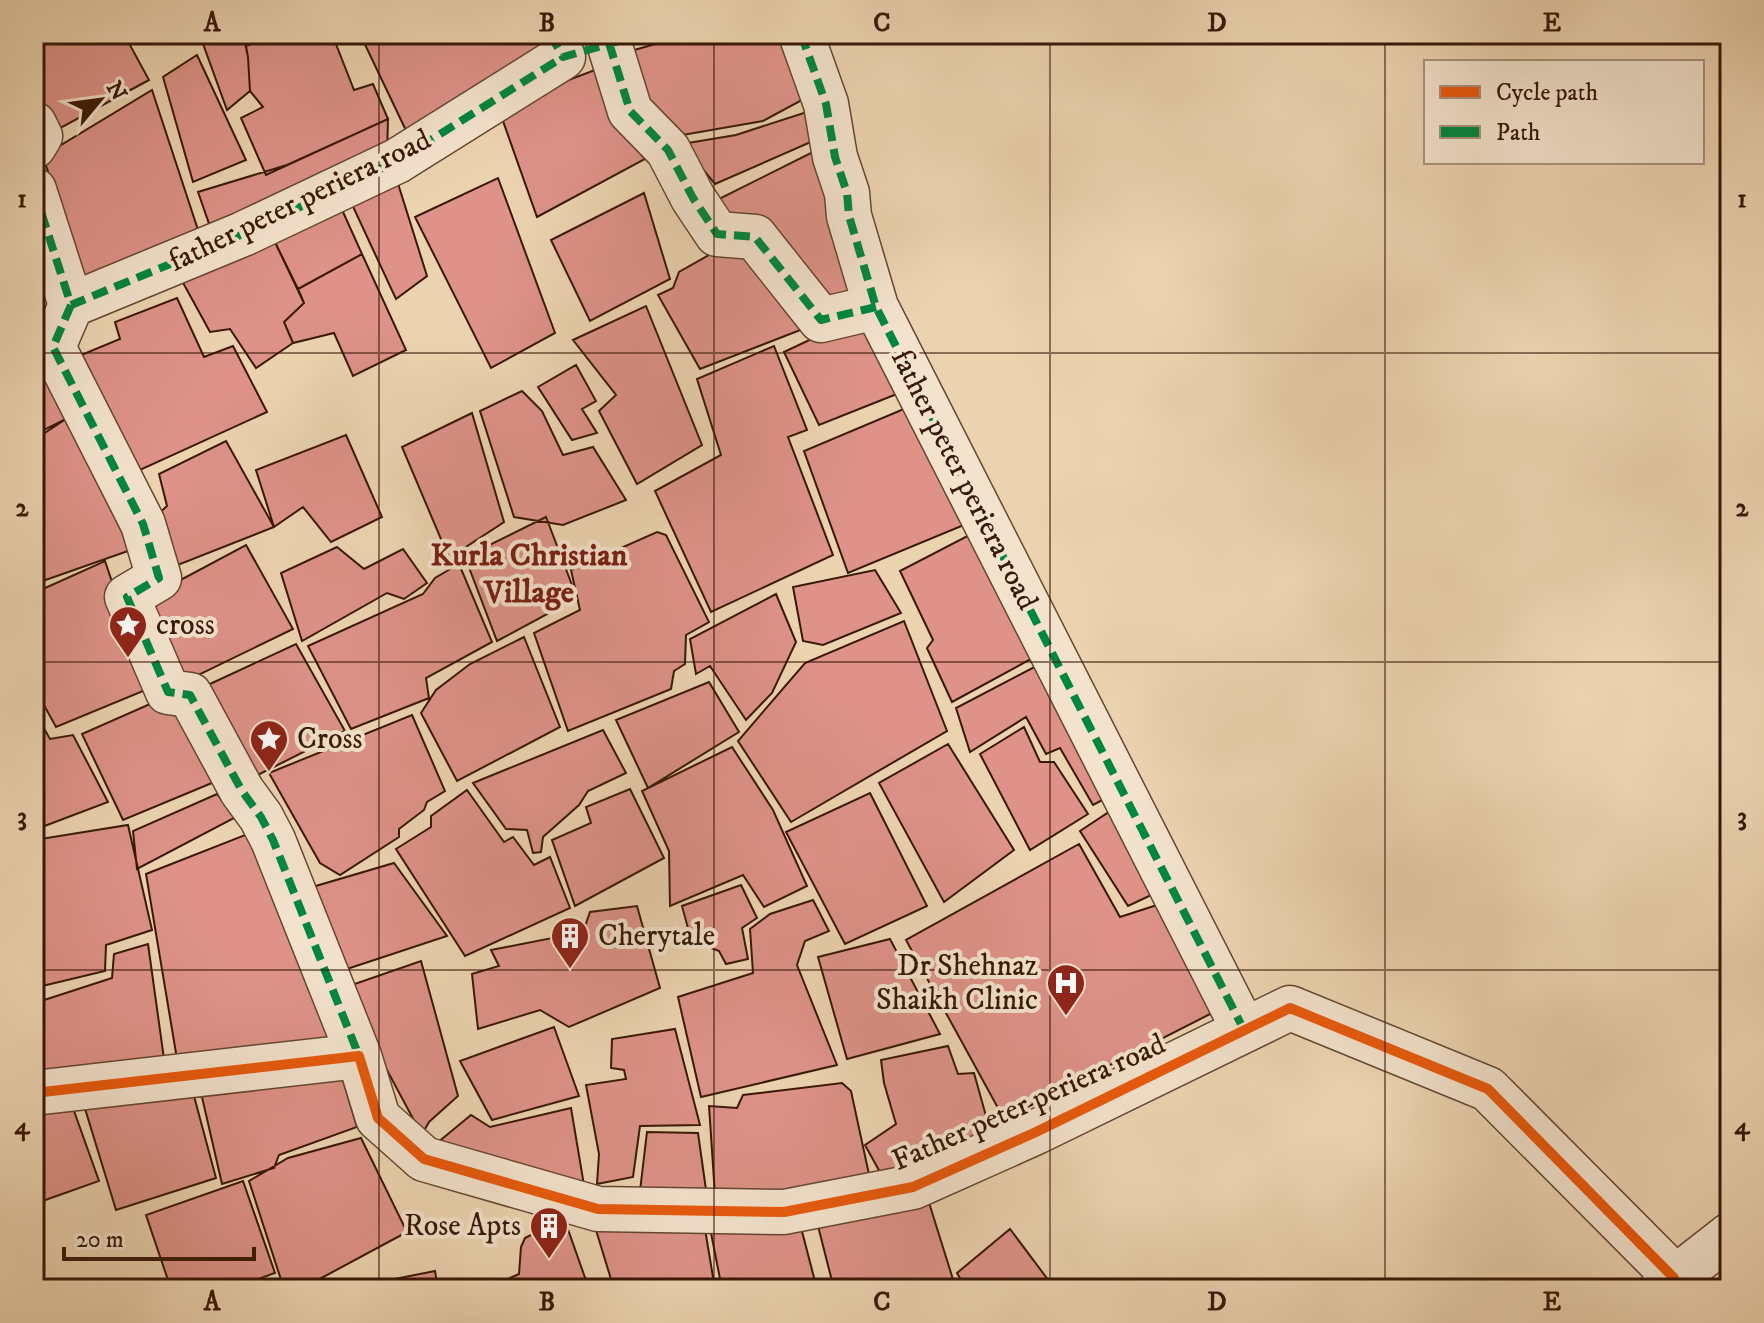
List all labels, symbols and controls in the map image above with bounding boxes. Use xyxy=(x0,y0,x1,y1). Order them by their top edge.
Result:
text: A xyxy=(203,7,222,40)
text: B xyxy=(539,7,555,40)
text: C xyxy=(873,7,891,40)
text: D xyxy=(1207,7,1227,40)
text: E xyxy=(1543,7,1561,40)
north arrow xyxy=(60,60,140,140)
legend xyxy=(1424,60,1704,164)
text: N xyxy=(100,77,132,105)
text: Cycle path xyxy=(1496,78,1598,108)
text: Path xyxy=(1496,118,1541,148)
street label: father peter periera road xyxy=(163,121,437,281)
text: 1 xyxy=(17,183,27,216)
text: 1 xyxy=(1737,183,1747,216)
street label: father peter periera road xyxy=(882,344,1046,616)
text: 2 xyxy=(16,492,30,525)
text: 2 xyxy=(1736,492,1750,525)
district label: Kurla Christian Village xyxy=(430,536,628,613)
place icon: cross xyxy=(107,604,149,659)
place label: cross xyxy=(156,607,215,644)
place icon: Cross xyxy=(248,718,290,773)
place label: Cross xyxy=(297,721,363,758)
text: 3 xyxy=(17,801,27,834)
text: 3 xyxy=(1737,801,1747,834)
building icon: Cherytale xyxy=(549,915,591,970)
place label: Cherytale xyxy=(598,918,715,955)
place label: Dr Shehnaz Shaikh Clinic xyxy=(876,948,1038,1019)
hospital icon: Dr Shehnaz Shaikh Clinic xyxy=(1045,962,1087,1017)
street label: Father peter periera road xyxy=(887,1026,1171,1180)
text: 4 xyxy=(15,1110,31,1143)
text: 4 xyxy=(1735,1110,1751,1143)
building icon: Rose Apts xyxy=(528,1205,570,1260)
place label: Rose Apts xyxy=(404,1208,521,1245)
scale bar xyxy=(64,1211,254,1261)
text: 20 m xyxy=(76,1225,124,1255)
text: A xyxy=(203,1286,222,1319)
text: B xyxy=(539,1286,555,1319)
text: C xyxy=(873,1286,891,1319)
text: D xyxy=(1207,1286,1227,1319)
text: E xyxy=(1543,1286,1561,1319)

